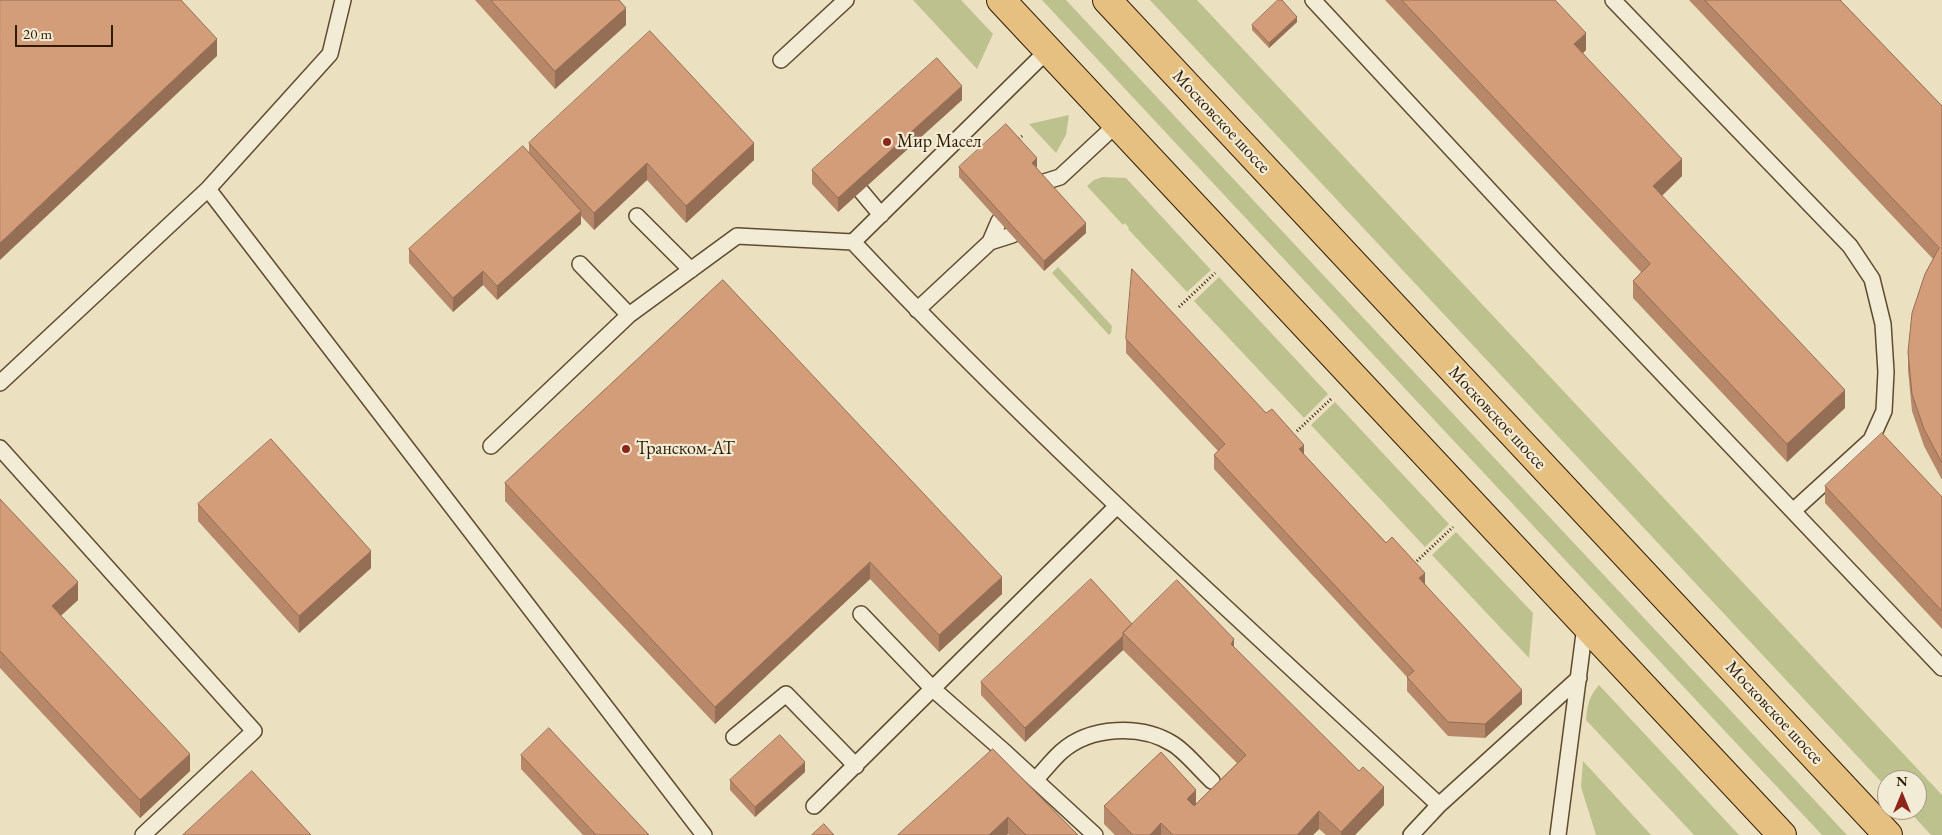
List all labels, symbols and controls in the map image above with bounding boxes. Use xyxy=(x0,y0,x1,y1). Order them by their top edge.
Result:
scale bar xyxy=(18,15,115,47)
text: 20 m xyxy=(23,24,52,43)
street label: Московское шоссе xyxy=(1167,66,1275,178)
place label: Мир Масел xyxy=(897,131,981,153)
marker: Мир Масел xyxy=(881,136,893,148)
street label: Московское шоссе xyxy=(1443,362,1551,474)
place label: Транском-АТ xyxy=(636,438,735,460)
marker: Транском-АТ xyxy=(620,443,632,455)
street label: Московское шоссе xyxy=(1720,657,1828,769)
north arrow xyxy=(1877,770,1927,820)
text: N xyxy=(1896,772,1908,790)

